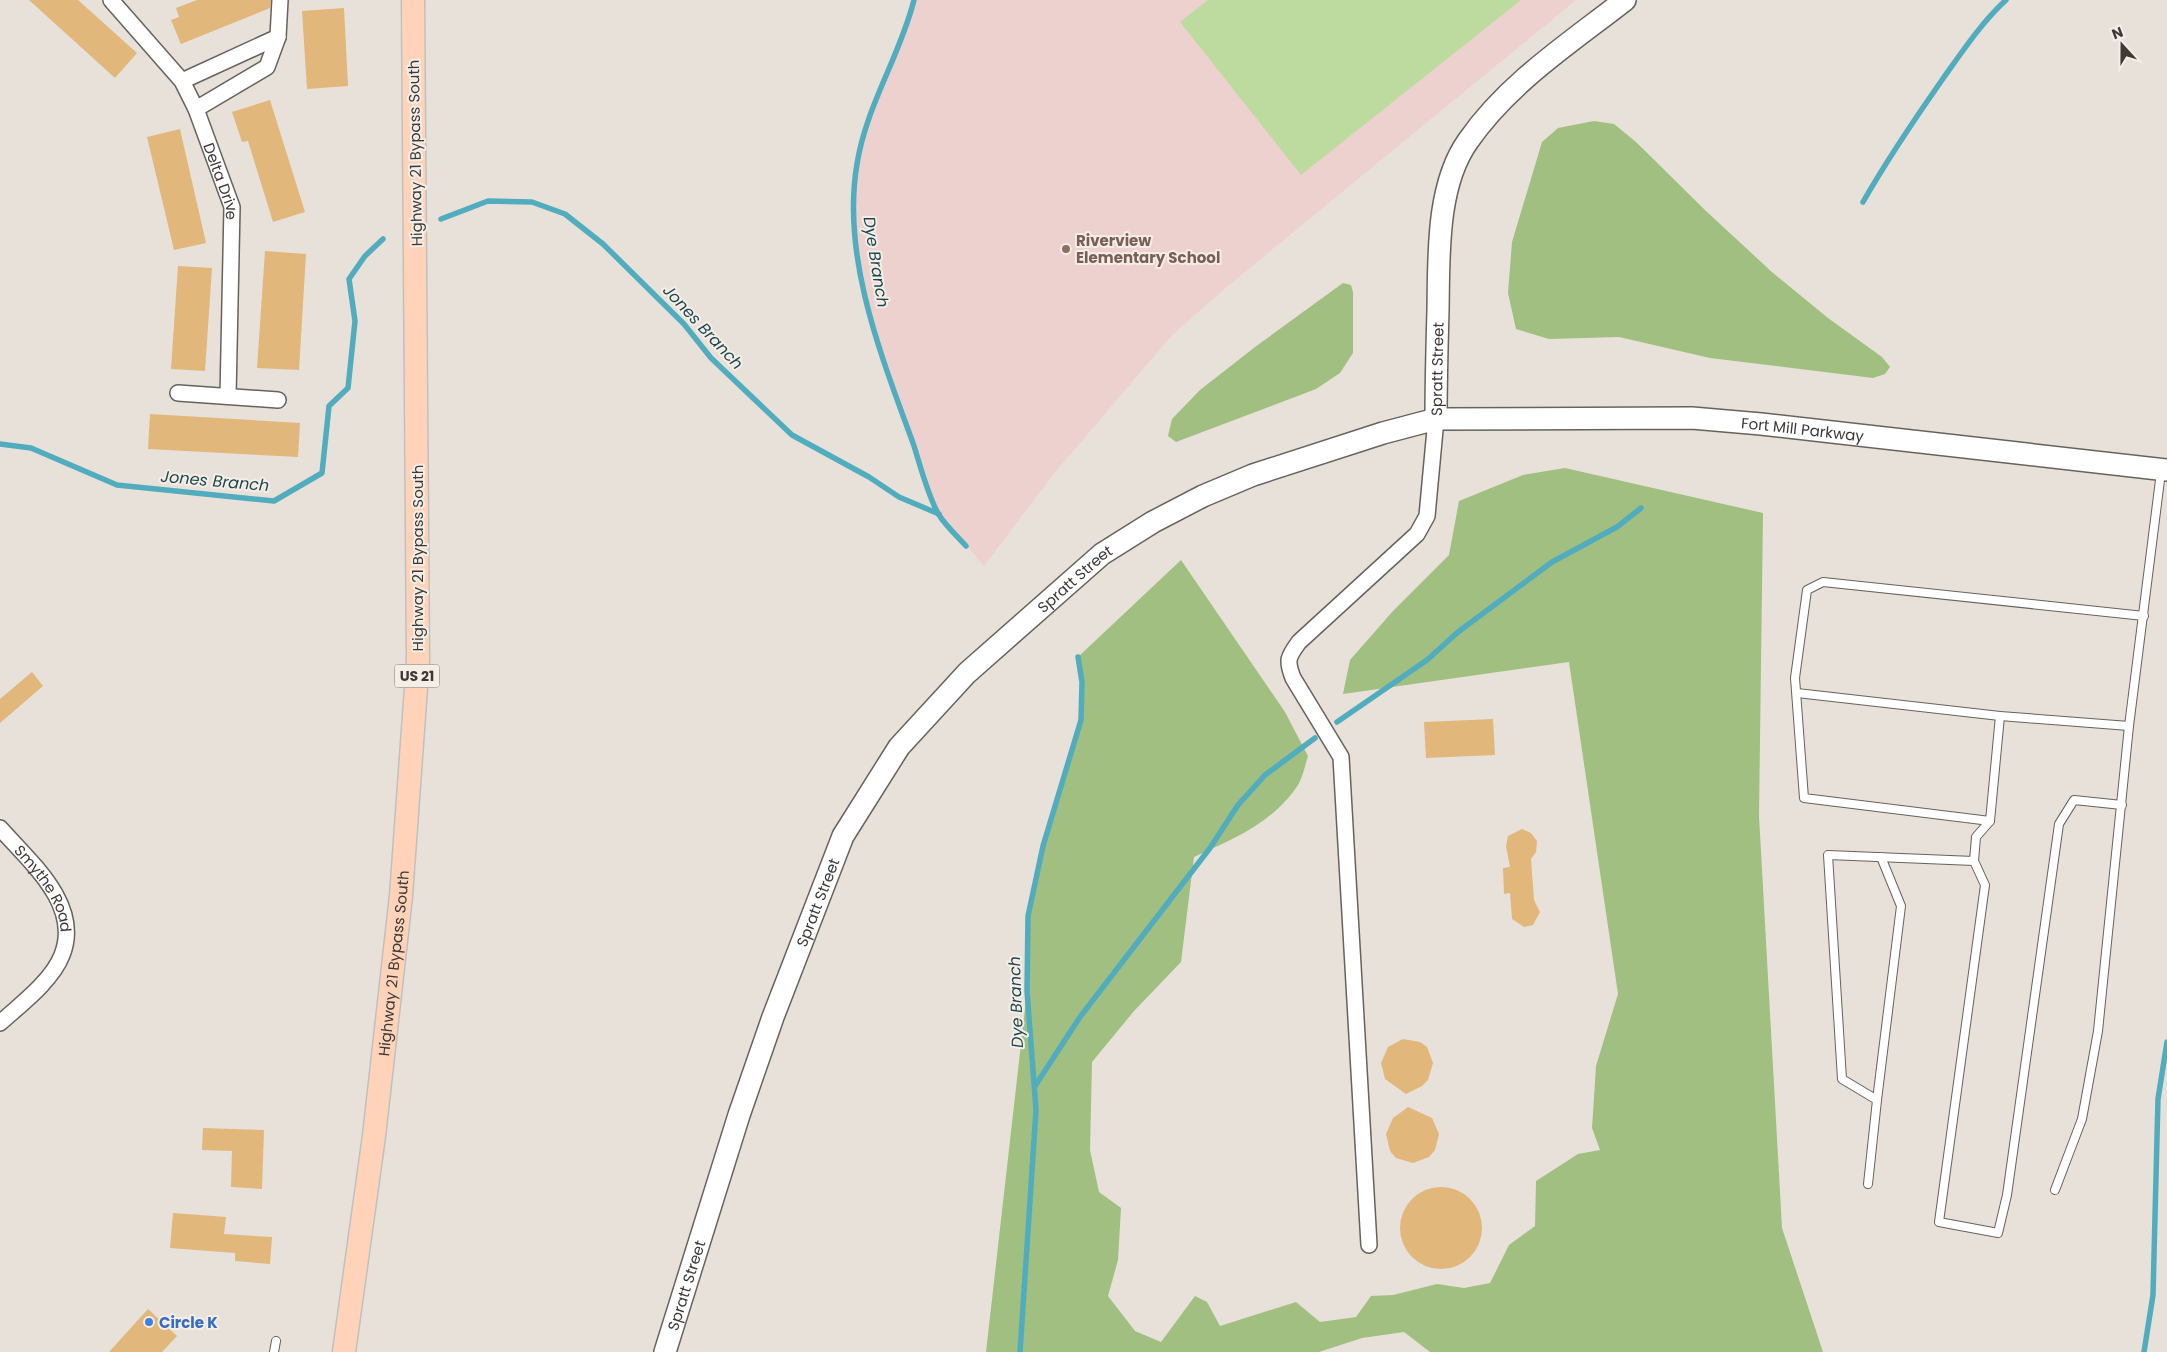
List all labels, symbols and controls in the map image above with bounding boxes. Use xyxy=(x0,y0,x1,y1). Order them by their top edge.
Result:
north arrow xyxy=(2097,20,2147,70)
text: N xyxy=(2109,22,2126,44)
street label: Highway 21 Bypass South xyxy=(403,59,427,247)
street label: Delta Drive xyxy=(199,140,243,220)
water label: Dye Branch xyxy=(857,215,895,309)
place label: Riverview Elementary School xyxy=(1076,230,1220,268)
marker: Riverview Elementary School xyxy=(1060,243,1072,255)
water label: Jones Branch xyxy=(657,279,749,375)
street label: Spratt Street xyxy=(1425,322,1448,416)
street label: Fort Mill Parkway xyxy=(1740,412,1866,446)
water label: Jones Branch xyxy=(160,465,270,497)
street label: Highway 21 Bypass South xyxy=(407,465,428,651)
street label: Spratt Street xyxy=(1032,540,1116,617)
road number: US 21 xyxy=(394,664,440,688)
street label: Smythe Road xyxy=(10,840,77,933)
street label: Spratt Street xyxy=(791,855,844,950)
street label: Highway 21 Bypass South xyxy=(373,869,413,1057)
water label: Dye Branch xyxy=(1003,956,1029,1048)
street label: Spratt Street xyxy=(662,1237,710,1333)
place label: Circle K xyxy=(159,1312,218,1333)
marker: Circle K xyxy=(143,1316,155,1328)

